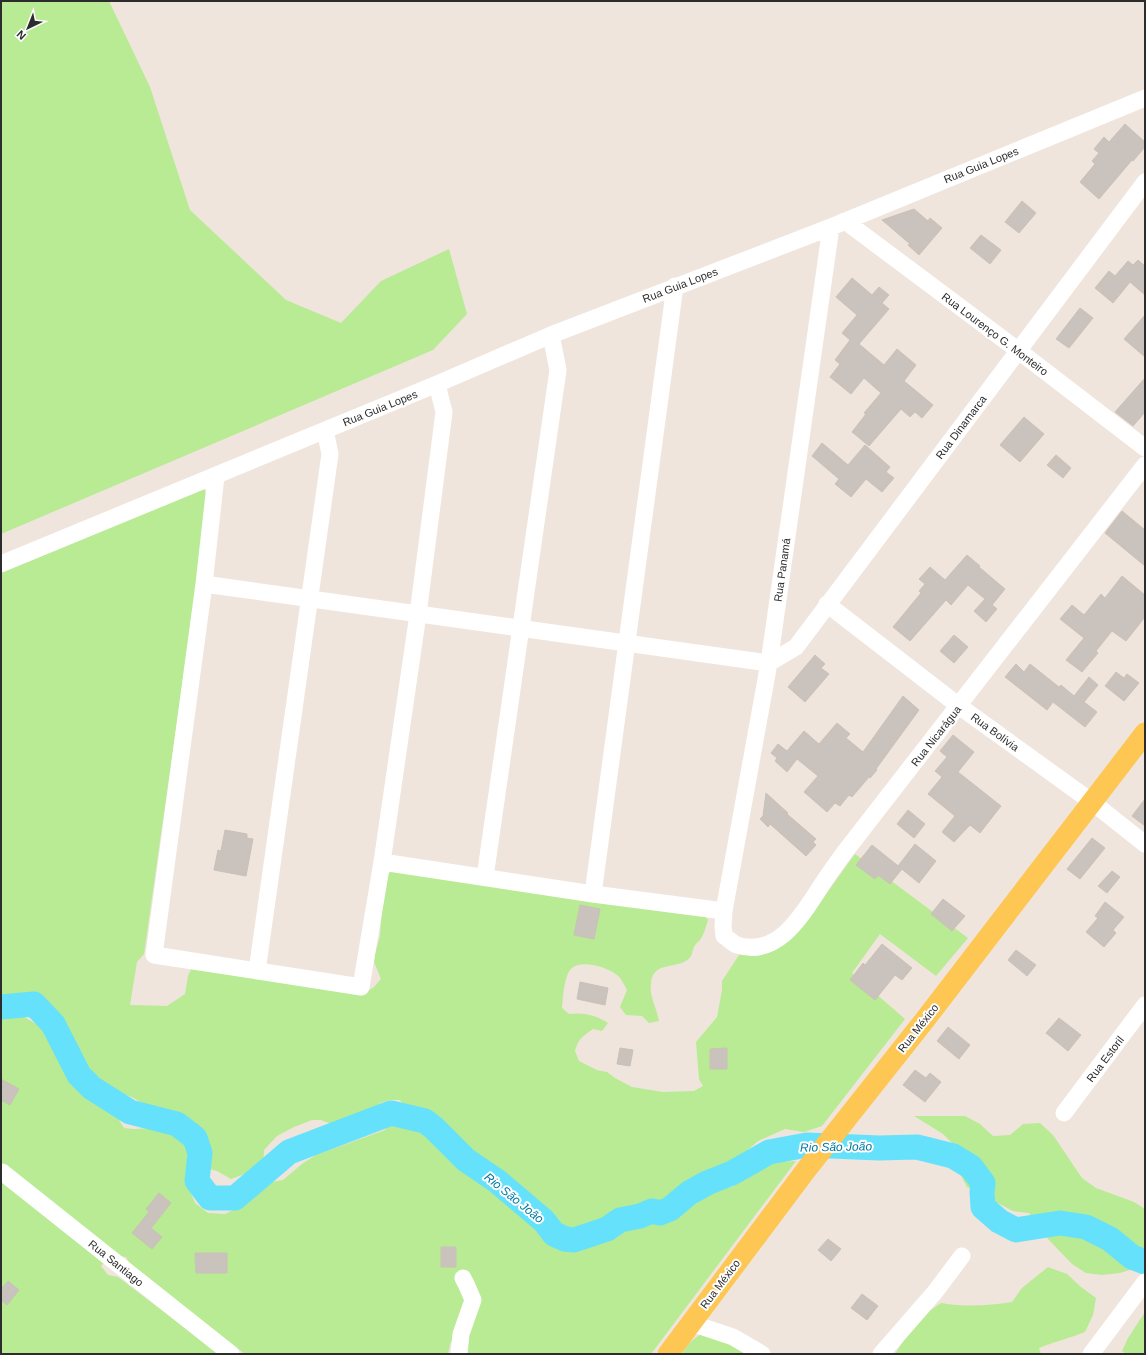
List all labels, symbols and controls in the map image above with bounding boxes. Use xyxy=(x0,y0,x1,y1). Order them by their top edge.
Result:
north arrow xyxy=(8,8,48,48)
text: N xyxy=(14,28,28,42)
street label: Rua Guia Lopes xyxy=(942,144,1021,185)
street label: Rua Guia Lopes xyxy=(641,265,720,305)
street label: Rua Lourenço G. Monteiro xyxy=(940,290,1050,378)
street label: Rua Guia Lopes xyxy=(341,387,420,428)
street label: Rua Dinamarca xyxy=(933,392,989,461)
street label: Rua Panamá xyxy=(772,537,793,603)
street label: Rua Nicarágua xyxy=(909,703,964,769)
street label: Rua Bolívia xyxy=(969,711,1022,754)
street label: Rua México xyxy=(895,1001,941,1055)
street label: Rua Estoril xyxy=(1084,1034,1126,1084)
water label: Rio São João xyxy=(800,1139,872,1155)
water label: Rio São João xyxy=(482,1170,547,1226)
street label: Rua Santiago xyxy=(86,1237,146,1289)
street label: Rua México xyxy=(698,1257,742,1311)

